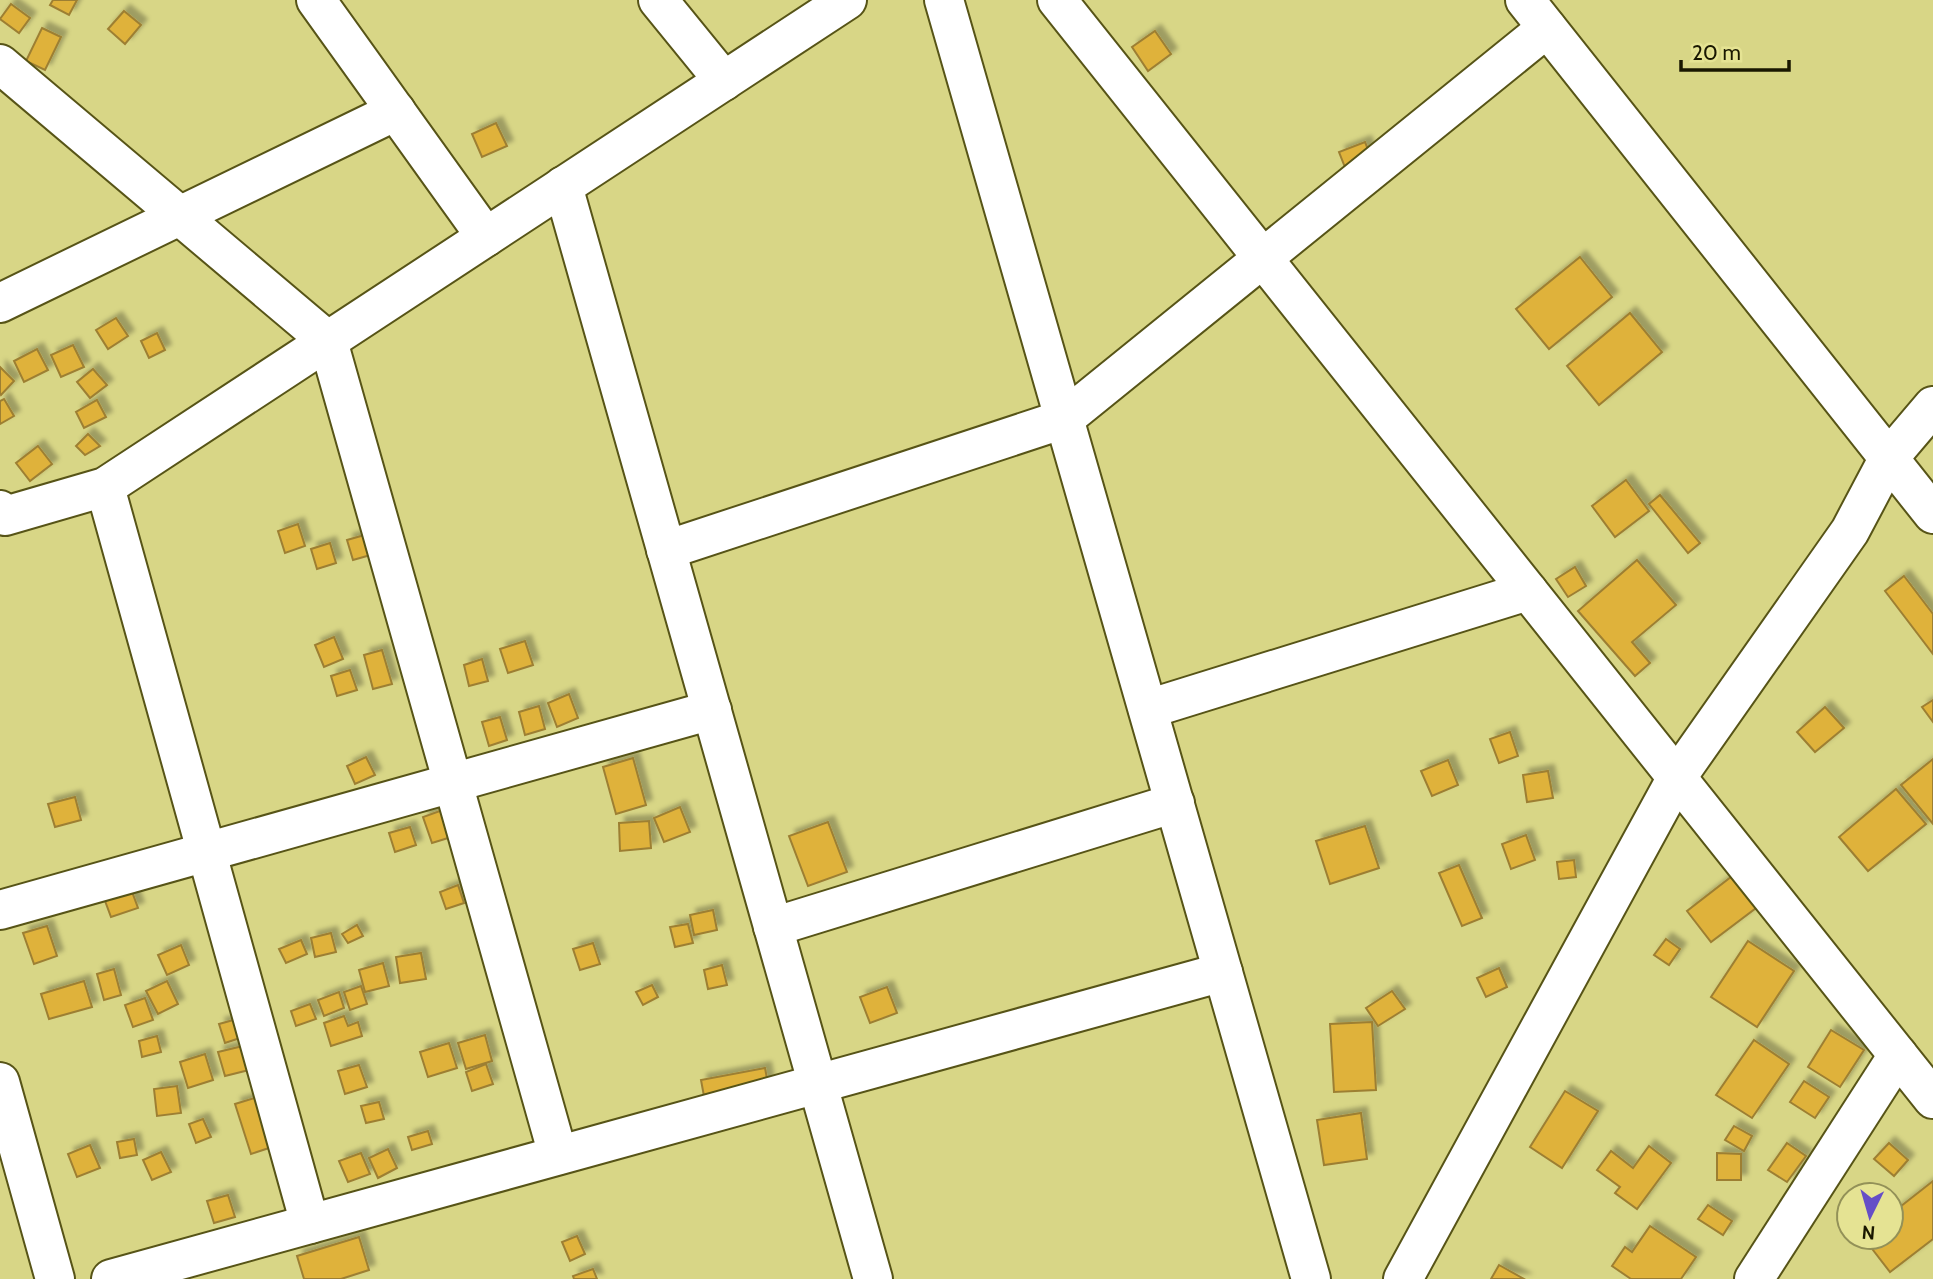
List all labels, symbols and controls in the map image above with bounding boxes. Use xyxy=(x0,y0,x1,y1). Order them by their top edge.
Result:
scale bar xyxy=(1681,28,1790,72)
text: 20 m xyxy=(1692,40,1741,65)
north arrow xyxy=(1835,1181,1905,1251)
text: N xyxy=(1861,1220,1876,1244)

